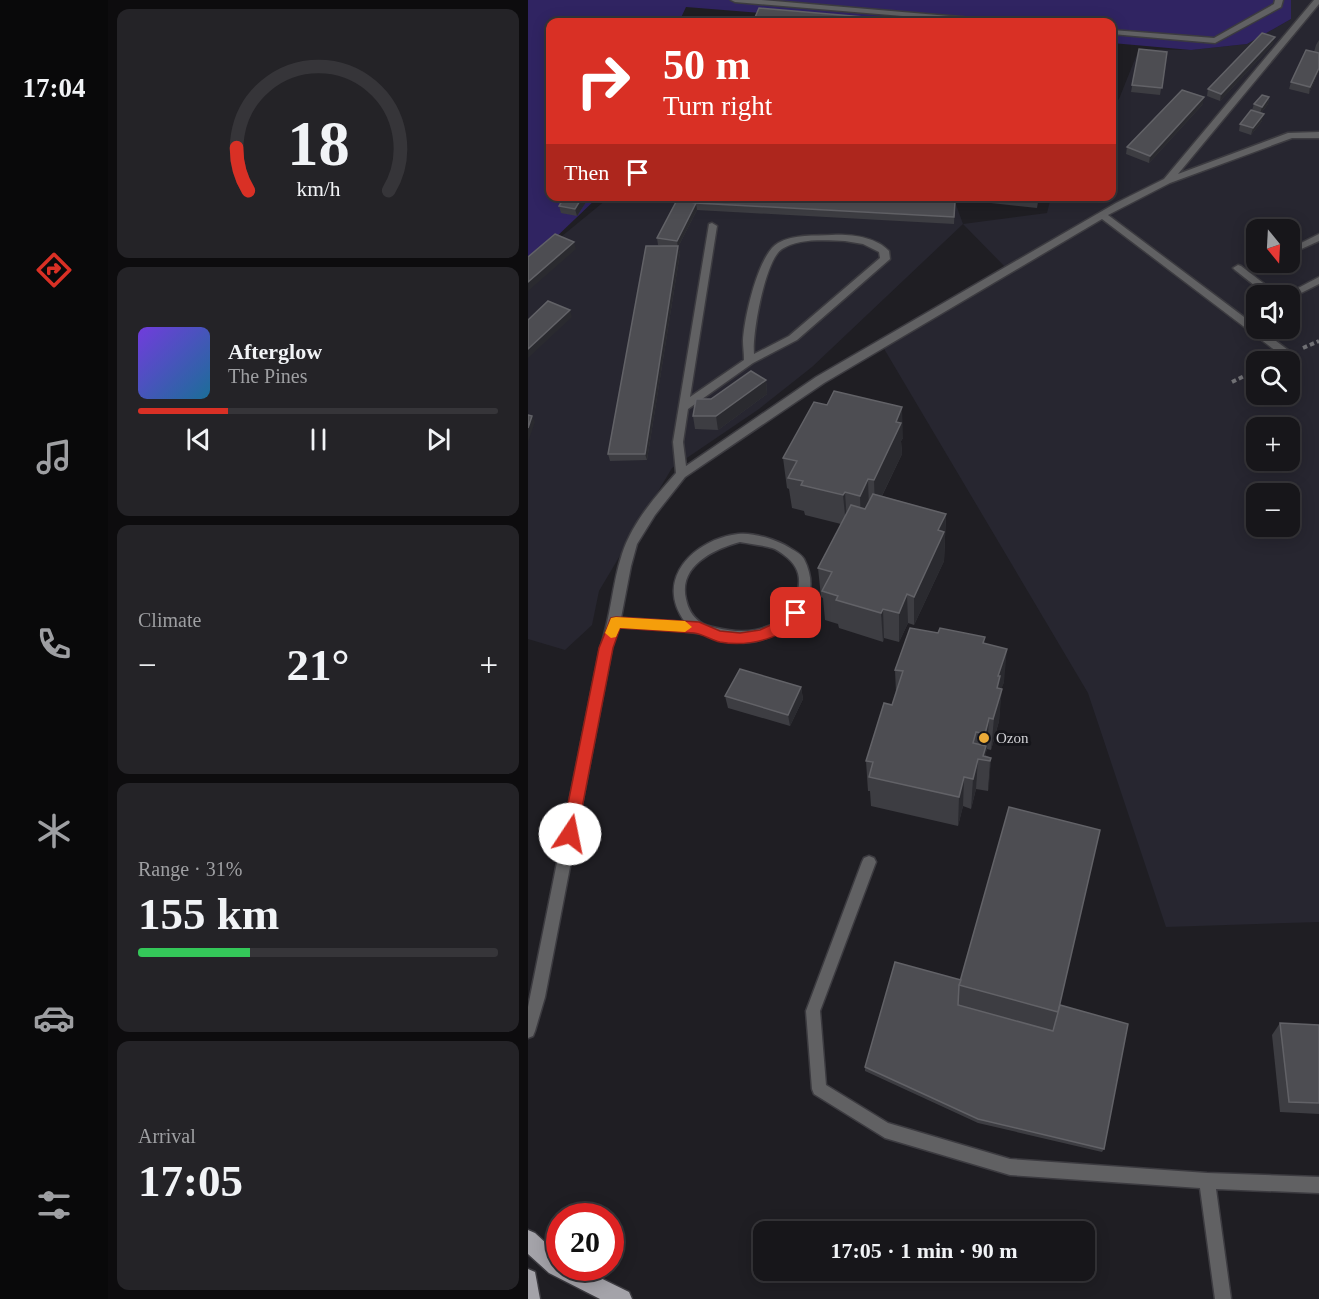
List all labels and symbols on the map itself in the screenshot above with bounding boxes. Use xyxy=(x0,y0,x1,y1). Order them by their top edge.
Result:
north arrow xyxy=(1246,219,1300,273)
pin xyxy=(770,587,821,638)
place label: Ozon xyxy=(996,730,1029,746)
marker: Ozon xyxy=(977,731,991,745)
position arrow xyxy=(538,802,602,866)
speed limit sign: 20 xyxy=(546,1203,624,1281)

